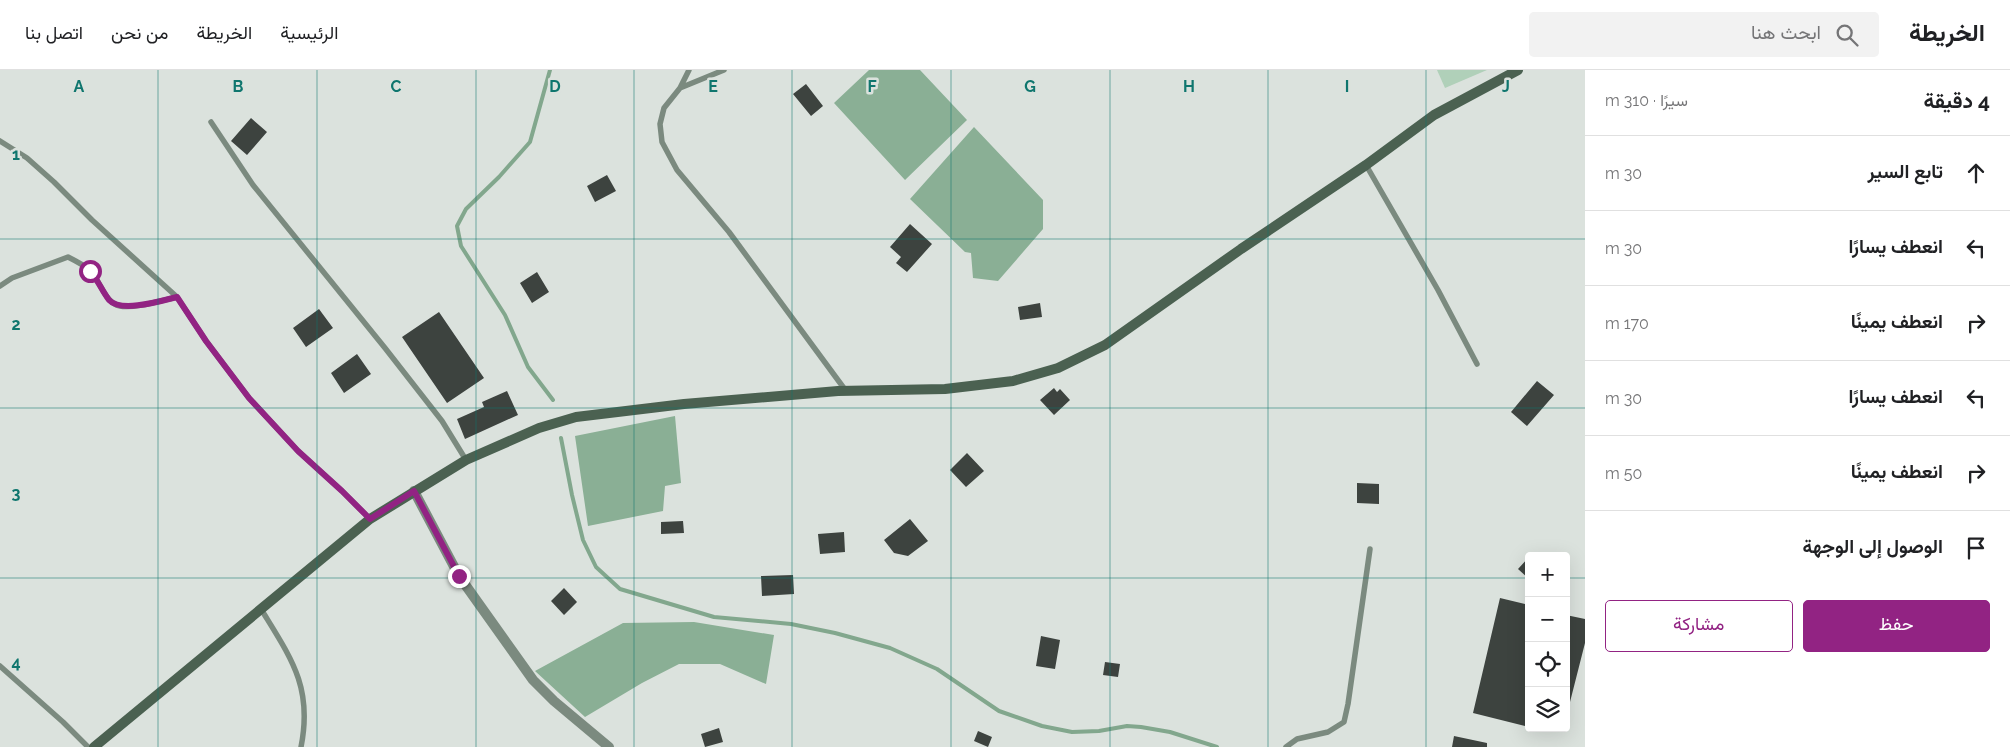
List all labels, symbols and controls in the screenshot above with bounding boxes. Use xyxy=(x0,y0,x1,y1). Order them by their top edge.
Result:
search box xyxy=(1529,12,1879,57)
text: الخريطة xyxy=(1909,18,1985,47)
text: ابحث هنا xyxy=(1751,21,1821,43)
icon: search xyxy=(1833,21,1861,49)
text: اتصل بنا xyxy=(25,22,83,43)
text: من نحن xyxy=(111,22,168,43)
text: الخريطة xyxy=(196,22,252,43)
text: الرئيسية xyxy=(280,22,338,43)
text: A xyxy=(74,77,85,96)
text: B xyxy=(233,77,244,96)
text: C xyxy=(391,77,402,96)
text: D xyxy=(549,77,561,96)
text: E xyxy=(708,77,718,96)
text: F xyxy=(867,77,877,96)
text: G xyxy=(1024,77,1036,96)
text: H xyxy=(1183,77,1195,96)
text: I xyxy=(1345,77,1349,96)
text: J xyxy=(1502,77,1510,96)
text: 4 دقيقة xyxy=(1923,88,1990,113)
text: سيرًا · 310 m xyxy=(1605,91,1688,110)
text: 1 xyxy=(12,145,20,164)
icon: ahead xyxy=(1962,159,1990,187)
text: تابع السير xyxy=(1868,160,1943,182)
text: 30 m xyxy=(1605,164,1642,183)
icon: left xyxy=(1962,234,1990,262)
text: انعطف يسارًا xyxy=(1849,235,1943,257)
text: 30 m xyxy=(1605,239,1642,258)
route start xyxy=(79,260,102,283)
icon: right xyxy=(1962,309,1990,337)
text: انعطف يمينًا xyxy=(1851,310,1943,332)
text: 170 m xyxy=(1605,314,1649,333)
text: 2 xyxy=(11,315,21,334)
icon: left xyxy=(1962,384,1990,412)
text: انعطف يسارًا xyxy=(1849,385,1943,407)
text: 30 m xyxy=(1605,389,1642,408)
icon: right xyxy=(1962,459,1990,487)
text: انعطف يمينًا xyxy=(1851,460,1943,482)
text: 50 m xyxy=(1605,464,1642,483)
text: 3 xyxy=(12,484,21,503)
icon: arrive xyxy=(1962,534,1990,562)
text: الوصول إلى الوجهة xyxy=(1803,535,1943,557)
map controls xyxy=(1525,552,1570,732)
button: + xyxy=(1525,552,1570,597)
route end xyxy=(448,565,471,588)
button: − xyxy=(1525,597,1570,642)
button: مشاركة xyxy=(1605,600,1793,652)
button: حفظ xyxy=(1803,600,1990,652)
button: locate xyxy=(1525,642,1570,687)
text: 4 xyxy=(11,653,21,672)
button: layers xyxy=(1525,687,1570,732)

